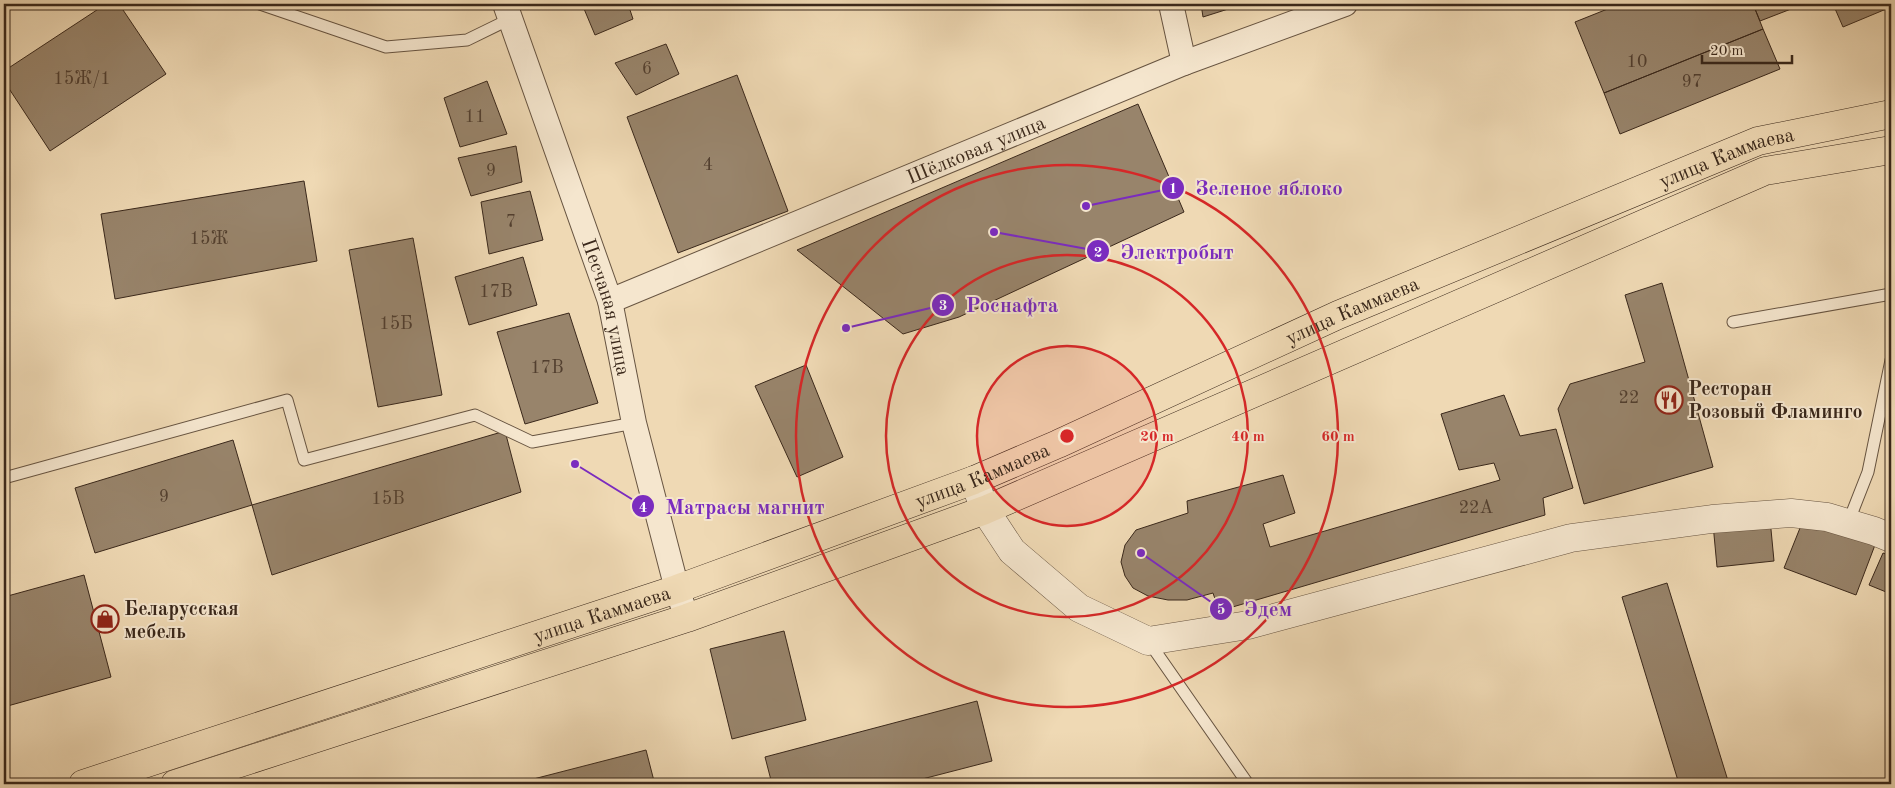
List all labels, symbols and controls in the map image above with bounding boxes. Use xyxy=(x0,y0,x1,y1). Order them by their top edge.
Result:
scale bar xyxy=(1702,32,1792,64)
text: 20 m xyxy=(1710,44,1744,59)
house number: 10 xyxy=(1627,53,1647,71)
house number: 6 xyxy=(642,60,652,78)
house number: 15Ж/1 xyxy=(53,70,111,88)
house number: 97 xyxy=(1682,73,1702,91)
house number: 11 xyxy=(465,108,485,126)
street label: Шёлковая улица xyxy=(904,114,1049,189)
street label: улица Каммаева xyxy=(1657,126,1796,193)
house number: 4 xyxy=(703,156,713,174)
house number: 9 xyxy=(486,162,496,180)
callout: Зеленое яблоко xyxy=(1161,170,1353,206)
text: Зеленое яблоко xyxy=(1195,179,1343,200)
text: 1 xyxy=(1169,182,1177,197)
house number: 7 xyxy=(506,213,516,231)
house number: 15Ж xyxy=(189,230,229,248)
callout: Электробыт xyxy=(1085,233,1243,269)
street label: Песчаная улица xyxy=(577,236,633,378)
text: Электробыт xyxy=(1120,243,1234,264)
text: 2 xyxy=(1094,246,1102,261)
street label: улица Каммаева xyxy=(1283,275,1422,350)
house number: 17В xyxy=(479,283,513,301)
callout: Роснафта xyxy=(931,287,1068,323)
text: Роснафта xyxy=(966,296,1059,317)
text: 3 xyxy=(939,299,947,314)
house number: 15Б xyxy=(379,315,413,333)
house number: 17В xyxy=(530,359,564,377)
place label: Ресторан Розовый Фламинго xyxy=(1688,380,1863,423)
restaurant icon: Ресторан Розовый Фламинго xyxy=(1654,385,1684,415)
house number: 22 xyxy=(1619,389,1639,407)
centre of rings xyxy=(1058,427,1076,445)
text: 20 m xyxy=(1140,430,1174,445)
text: 40 m xyxy=(1231,430,1265,445)
text: 60 m xyxy=(1321,430,1355,445)
street label: улица Каммаева xyxy=(913,441,1053,513)
house number: 9 xyxy=(159,488,169,506)
callout: Матрасы магнит xyxy=(630,488,834,524)
house number: 15В xyxy=(371,490,405,508)
text: Матрасы магнит xyxy=(665,498,825,519)
house number: 22А xyxy=(1459,499,1494,517)
text: 4 xyxy=(639,501,647,516)
street label: улица Каммаева xyxy=(531,584,674,647)
callout: Эдем xyxy=(1209,591,1302,627)
place label: Беларусская мебель xyxy=(124,600,239,643)
text: Эдем xyxy=(1244,600,1292,621)
text: 5 xyxy=(1217,603,1225,618)
shop icon: Беларусская мебель xyxy=(90,604,120,634)

